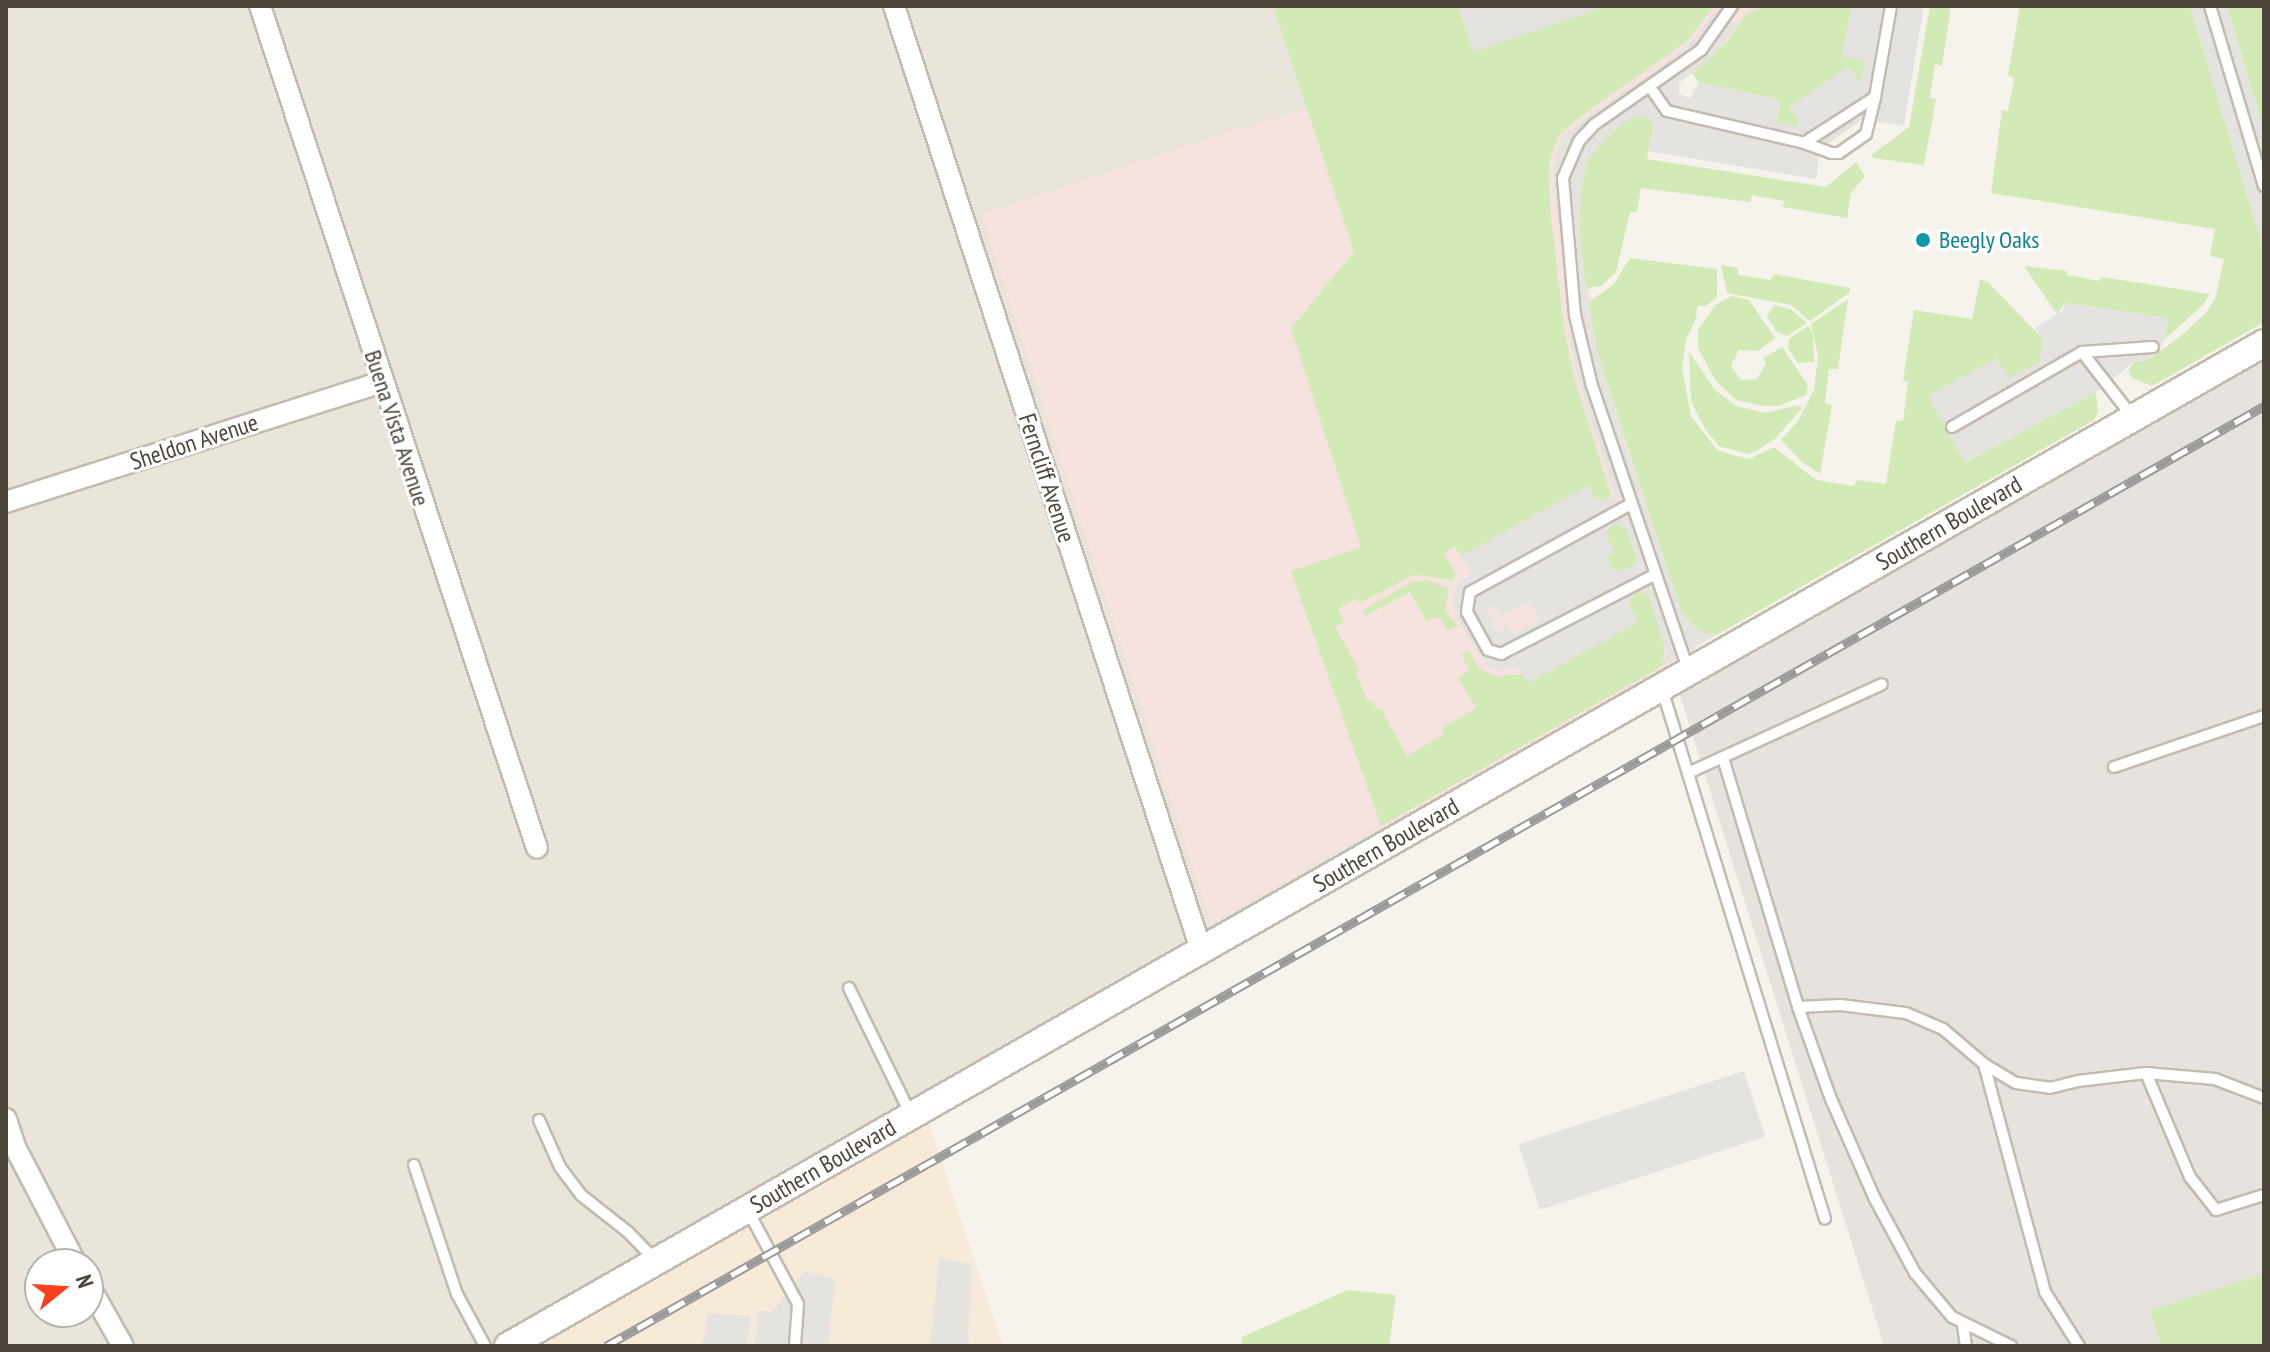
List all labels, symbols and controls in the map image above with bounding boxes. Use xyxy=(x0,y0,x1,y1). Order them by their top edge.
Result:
place label: Beegly Oaks xyxy=(1939,226,2040,254)
marker: Beegly Oaks xyxy=(1914,231,1932,249)
street label: Buena Vista Avenue xyxy=(358,346,436,510)
street label: Sheldon Avenue xyxy=(126,408,262,476)
street label: Ferncliff Avenue xyxy=(1013,410,1081,546)
street label: Southern Boulevard xyxy=(1871,470,2027,576)
street label: Southern Boulevard xyxy=(1308,792,1464,898)
street label: Southern Boulevard xyxy=(745,1113,901,1219)
north arrow xyxy=(24,1248,104,1328)
text: N xyxy=(70,1271,100,1291)

